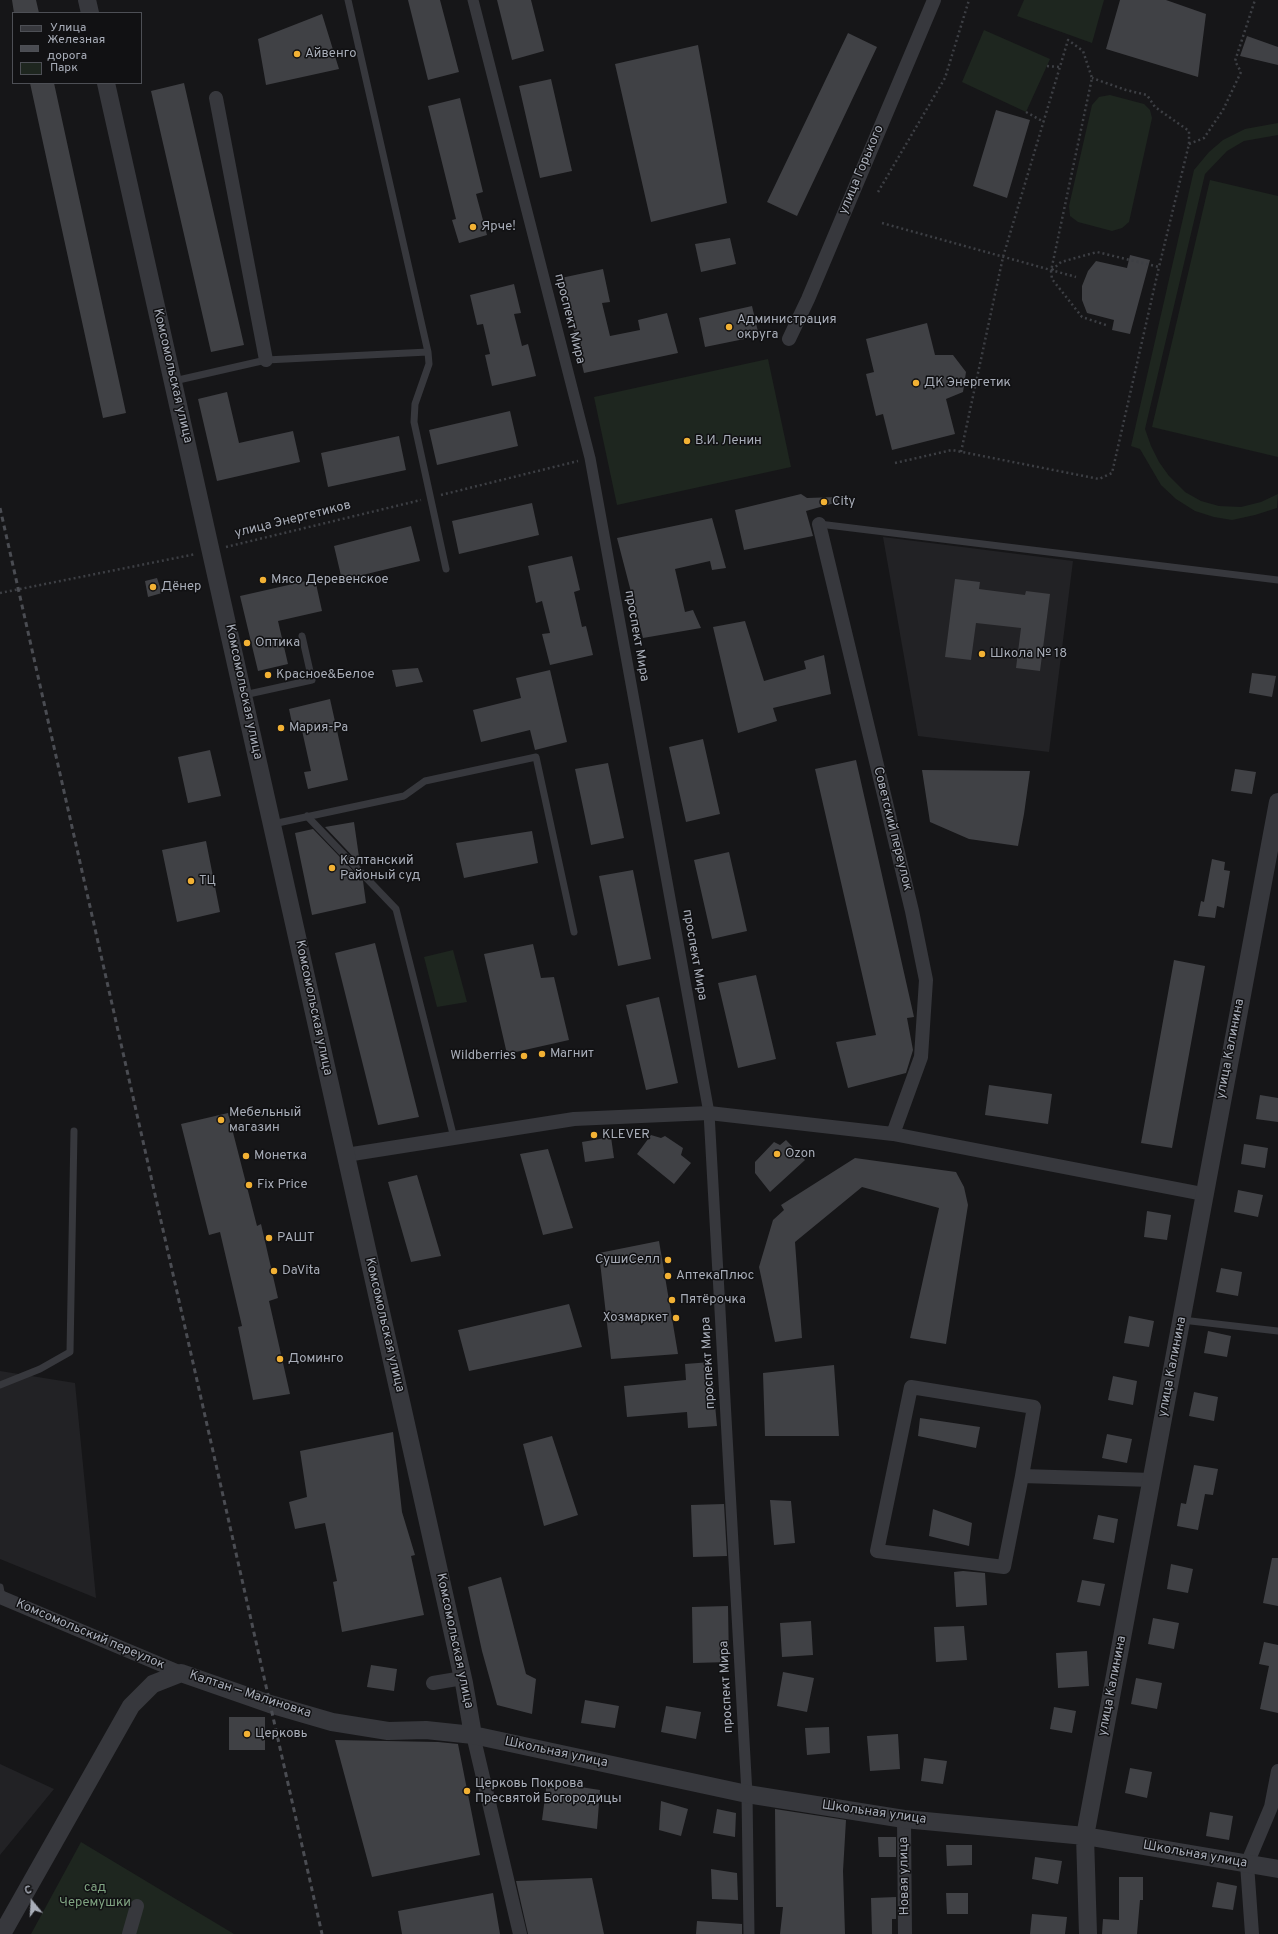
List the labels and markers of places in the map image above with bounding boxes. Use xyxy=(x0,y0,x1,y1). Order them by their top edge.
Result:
place label: Айвенго xyxy=(305,46,356,62)
marker: Айвенго xyxy=(292,49,302,59)
place label: Ярче! xyxy=(481,219,516,235)
marker: Ярче! xyxy=(468,222,478,232)
place label: Администрация округа xyxy=(737,312,837,343)
marker: Администрация округа xyxy=(724,322,734,332)
place label: ДК Энергетик xyxy=(924,375,1011,391)
marker: ДК Энергетик xyxy=(911,378,921,388)
place label: В.И. Ленин xyxy=(695,433,762,449)
marker: В.И. Ленин xyxy=(682,436,692,446)
place label: City xyxy=(832,494,855,510)
marker: City xyxy=(819,497,829,507)
place label: Мясо Деревенское xyxy=(271,572,389,588)
marker: Мясо Деревенское xyxy=(258,575,268,585)
place label: Дёнер xyxy=(161,579,201,595)
marker: Дёнер xyxy=(148,582,158,592)
place label: Оптика xyxy=(255,635,300,651)
marker: Оптика xyxy=(242,638,252,648)
place label: Школа № 18 xyxy=(990,646,1067,662)
marker: Школа № 18 xyxy=(977,649,987,659)
place label: Красное&Белое xyxy=(276,667,374,683)
marker: Красное&Белое xyxy=(263,670,273,680)
place label: Мария-Ра xyxy=(289,720,348,736)
marker: Мария-Ра xyxy=(276,723,286,733)
place label: Калтанский Районый суд xyxy=(340,853,420,884)
marker: Калтанский Районый суд xyxy=(327,863,337,873)
place label: ТЦ xyxy=(199,873,216,889)
marker: ТЦ xyxy=(186,876,196,886)
place label: Магнит xyxy=(550,1046,594,1062)
place label: Wildberries xyxy=(450,1048,516,1064)
marker: Магнит xyxy=(537,1049,547,1059)
marker: Wildberries xyxy=(519,1051,529,1061)
place label: Мебельный магазин xyxy=(229,1105,301,1136)
marker: Мебельный магазин xyxy=(216,1115,226,1125)
place label: KLEVER xyxy=(602,1127,650,1143)
marker: KLEVER xyxy=(589,1130,599,1140)
place label: Ozon xyxy=(785,1146,815,1162)
place label: Монетка xyxy=(254,1148,307,1164)
marker: Ozon xyxy=(772,1149,782,1159)
marker: Монетка xyxy=(241,1151,251,1161)
place label: Fix Price xyxy=(257,1177,307,1193)
marker: Fix Price xyxy=(244,1180,254,1190)
place label: РАШТ xyxy=(277,1230,315,1246)
marker: РАШТ xyxy=(264,1233,274,1243)
place label: СушиСелл xyxy=(595,1252,660,1268)
marker: СушиСелл xyxy=(663,1255,673,1265)
place label: DaVita xyxy=(282,1263,320,1279)
marker: DaVita xyxy=(269,1266,279,1276)
place label: АптекаПлюс xyxy=(676,1268,754,1284)
marker: АптекаПлюс xyxy=(663,1271,673,1281)
place label: Пятёрочка xyxy=(680,1292,746,1308)
marker: Пятёрочка xyxy=(667,1295,677,1305)
place label: Хозмаркет xyxy=(603,1310,668,1326)
marker: Хозмаркет xyxy=(671,1313,681,1323)
place label: Доминго xyxy=(288,1351,344,1367)
marker: Доминго xyxy=(275,1354,285,1364)
place label: Церковь xyxy=(255,1726,308,1742)
marker: Церковь xyxy=(242,1729,252,1739)
place label: Церковь Покрова Пресвятой Богородицы xyxy=(475,1776,621,1807)
marker: Церковь Покрова Пресвятой Богородицы xyxy=(462,1786,472,1796)

